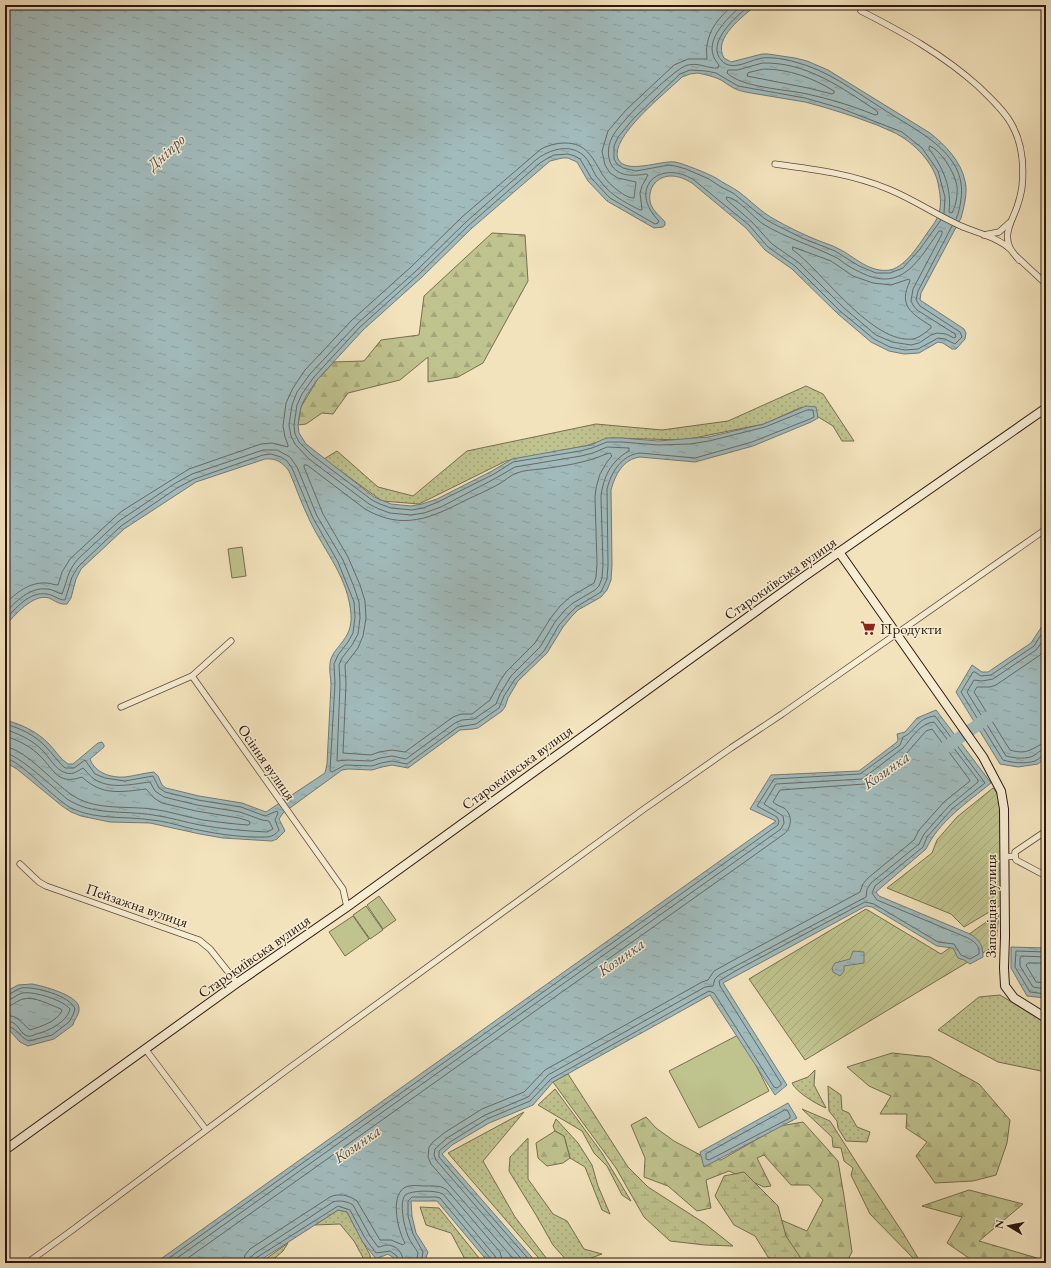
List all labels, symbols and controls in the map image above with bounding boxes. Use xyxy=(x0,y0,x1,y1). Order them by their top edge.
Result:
water label: Дніпро xyxy=(141,129,190,176)
street label: Старокиївська вулиця xyxy=(720,532,840,624)
supermarket icon: Продукти xyxy=(859,619,877,637)
place label: Продукти xyxy=(880,619,942,638)
street label: Осіння вулиця xyxy=(234,720,300,804)
street label: Старокиївська вулиця xyxy=(458,720,576,814)
water label: Козинка xyxy=(857,746,914,794)
street label: Заповідна вулиця xyxy=(981,854,1000,958)
street label: Пейзажна вулиця xyxy=(83,879,191,931)
street label: Старокиївська вулиця xyxy=(194,910,314,1002)
water label: Козинка xyxy=(592,933,649,981)
water label: Козинка xyxy=(328,1120,385,1168)
north arrow xyxy=(989,1206,1029,1246)
text: N xyxy=(991,1219,1007,1230)

